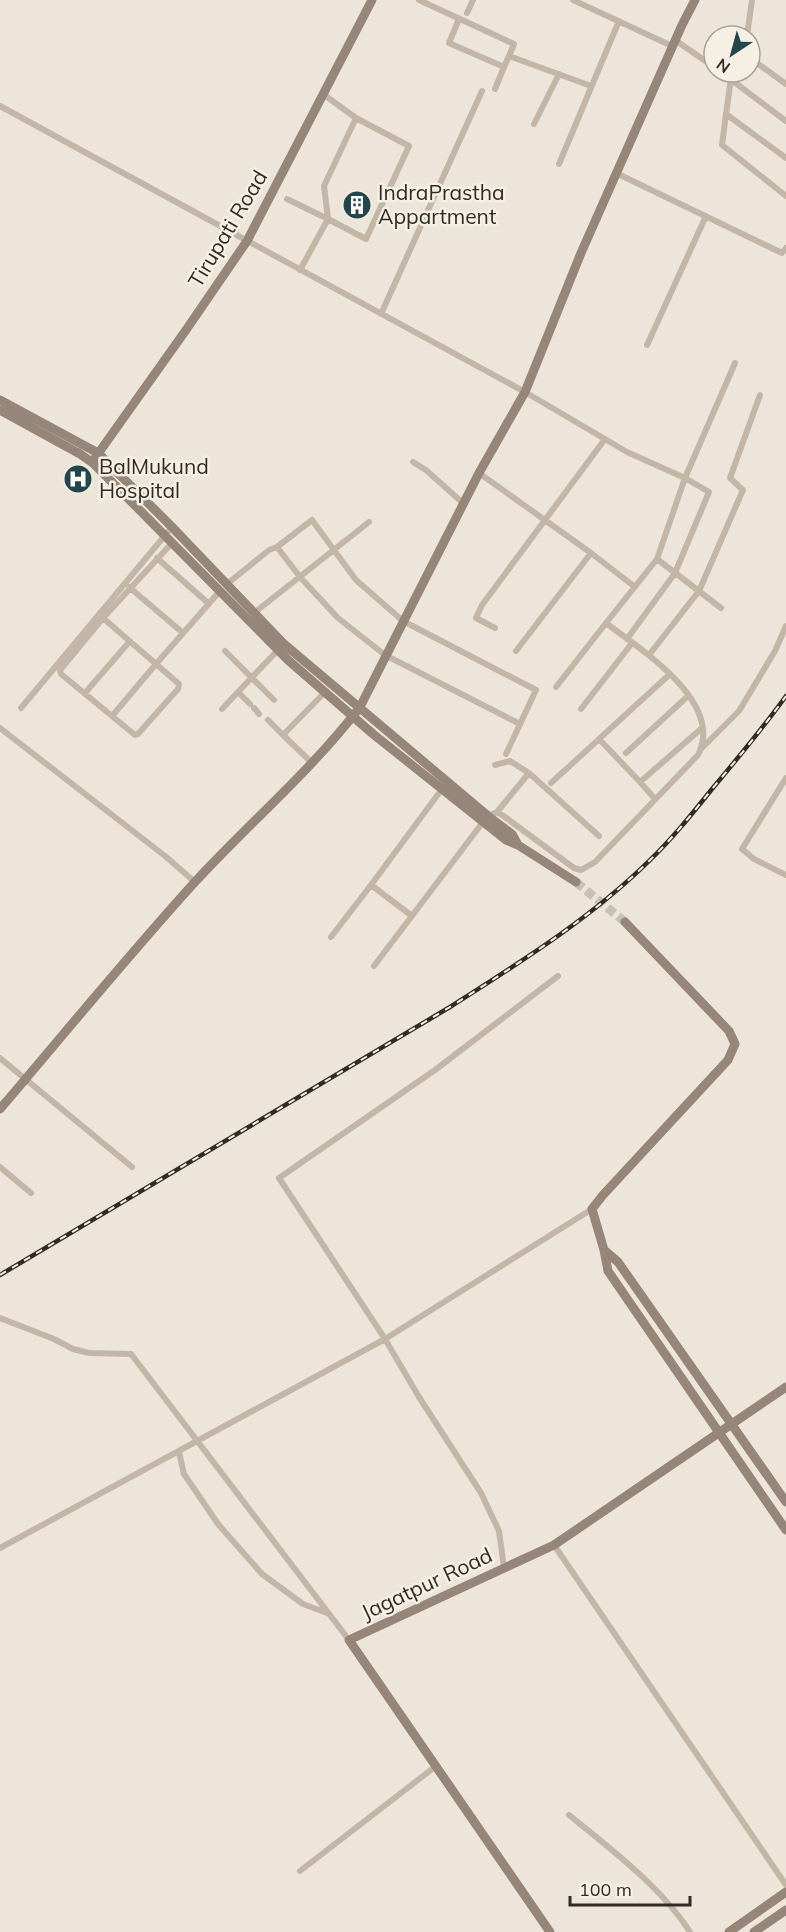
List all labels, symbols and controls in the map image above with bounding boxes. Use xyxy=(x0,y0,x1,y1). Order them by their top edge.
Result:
north arrow xyxy=(702,24,762,84)
text: N xyxy=(712,54,734,78)
street label: Tirupati Road xyxy=(182,165,272,292)
place label: IndraPrastha Appartment xyxy=(378,179,505,229)
building icon: IndraPrastha Appartment xyxy=(341,189,373,221)
place label: BalMukund Hospital xyxy=(99,453,209,503)
hospital icon: BalMukund Hospital xyxy=(62,463,94,495)
street label: Jagatpur Road xyxy=(357,1541,496,1625)
scale bar xyxy=(570,1869,690,1907)
text: 100 m xyxy=(579,1878,632,1901)

